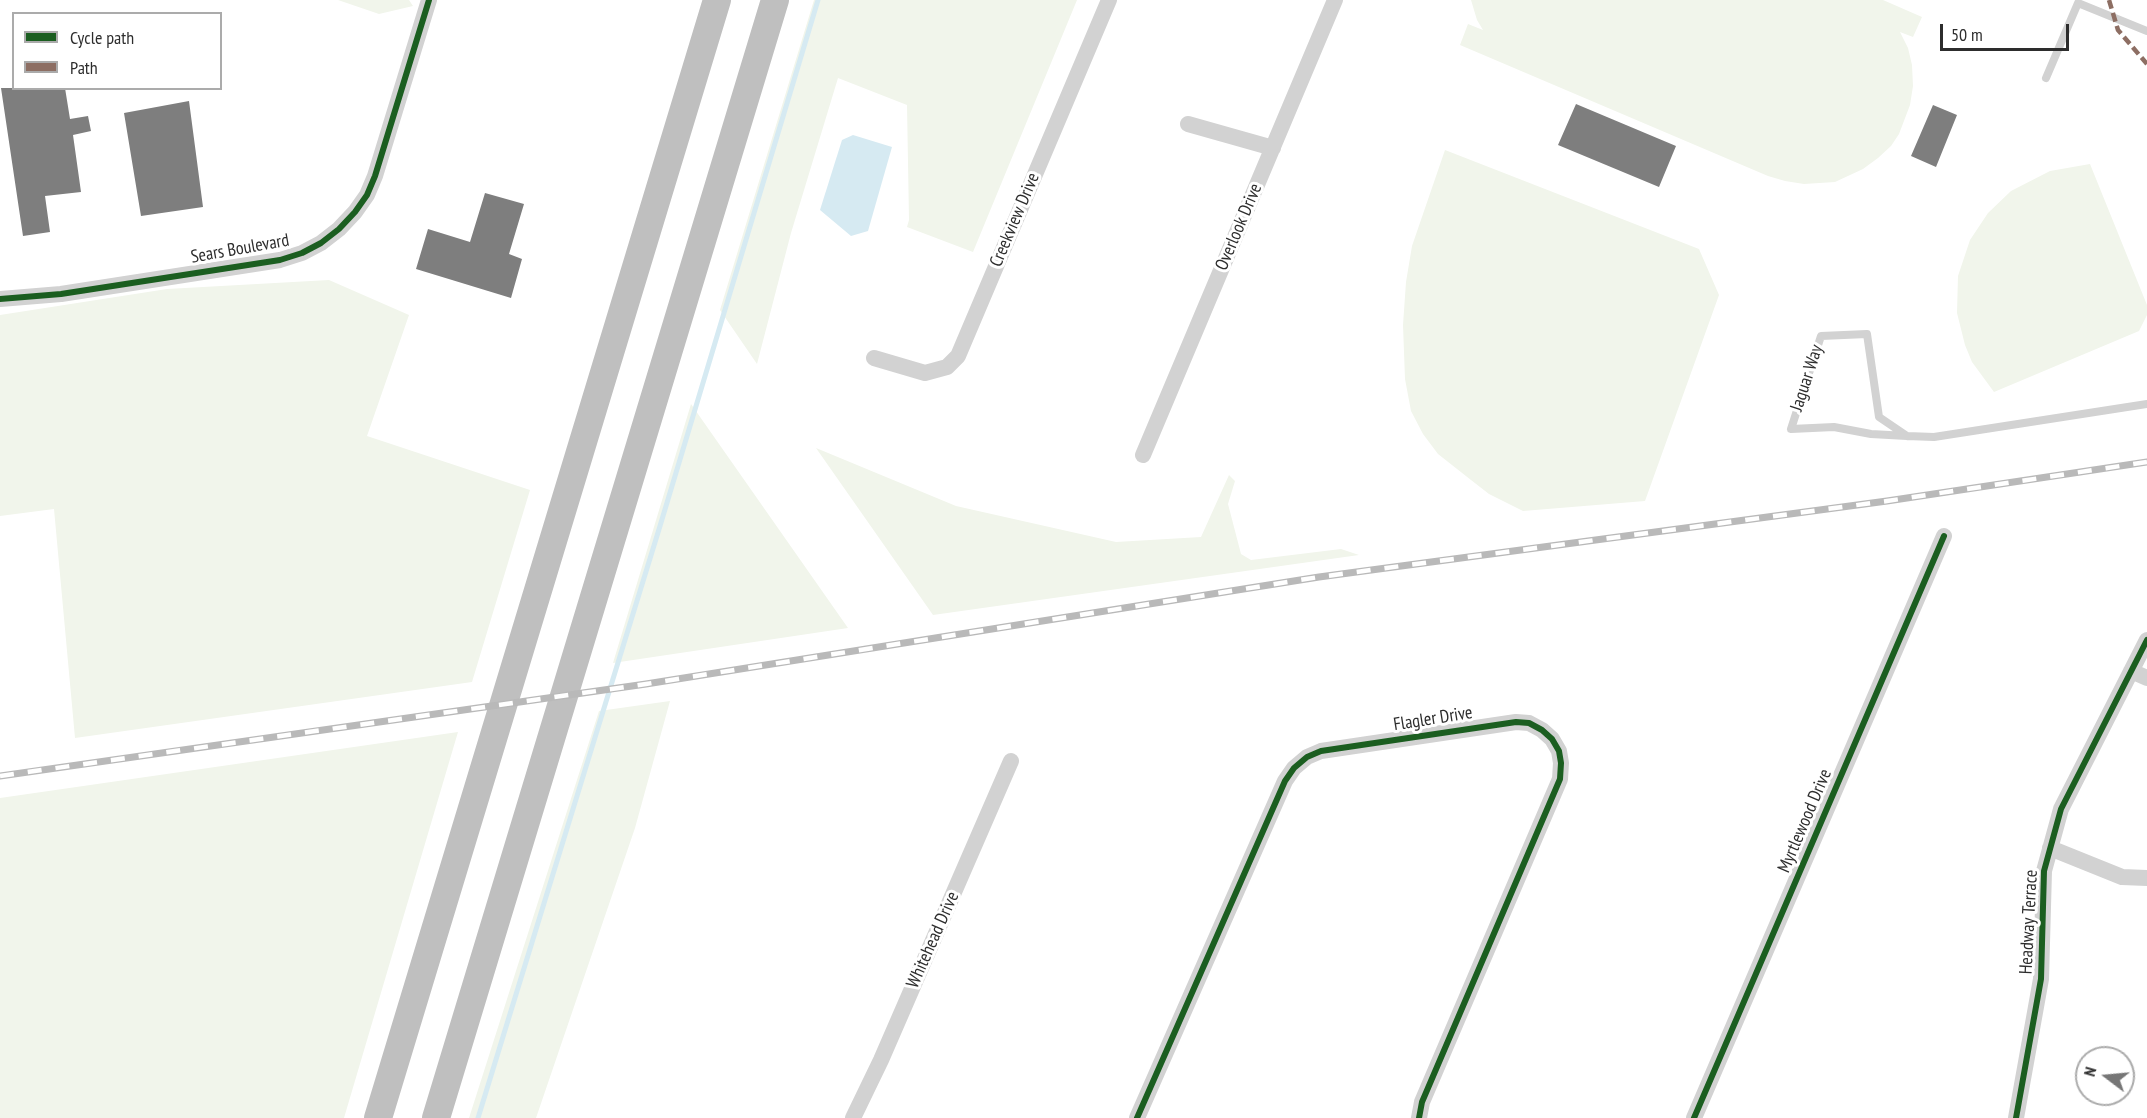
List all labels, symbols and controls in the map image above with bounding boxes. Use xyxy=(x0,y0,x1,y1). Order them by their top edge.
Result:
legend xyxy=(12,12,222,90)
scale bar xyxy=(1943,12,2072,50)
text: 50 m xyxy=(1951,23,1983,46)
text: Cycle path xyxy=(70,26,134,49)
text: Path xyxy=(70,56,98,79)
street label: Creekview Drive xyxy=(986,170,1044,270)
street label: Overlook Drive xyxy=(1211,180,1267,274)
street label: Sears Boulevard xyxy=(189,230,291,268)
street label: Jaguar Way xyxy=(1786,342,1828,414)
street label: Flagler Drive xyxy=(1392,702,1474,736)
street label: Myrtlewood Drive xyxy=(1773,766,1837,876)
street label: Headway Terrace xyxy=(2015,869,2043,975)
street label: Whitehead Drive xyxy=(902,889,964,991)
north arrow xyxy=(2075,1046,2135,1106)
text: N xyxy=(2079,1065,2100,1079)

